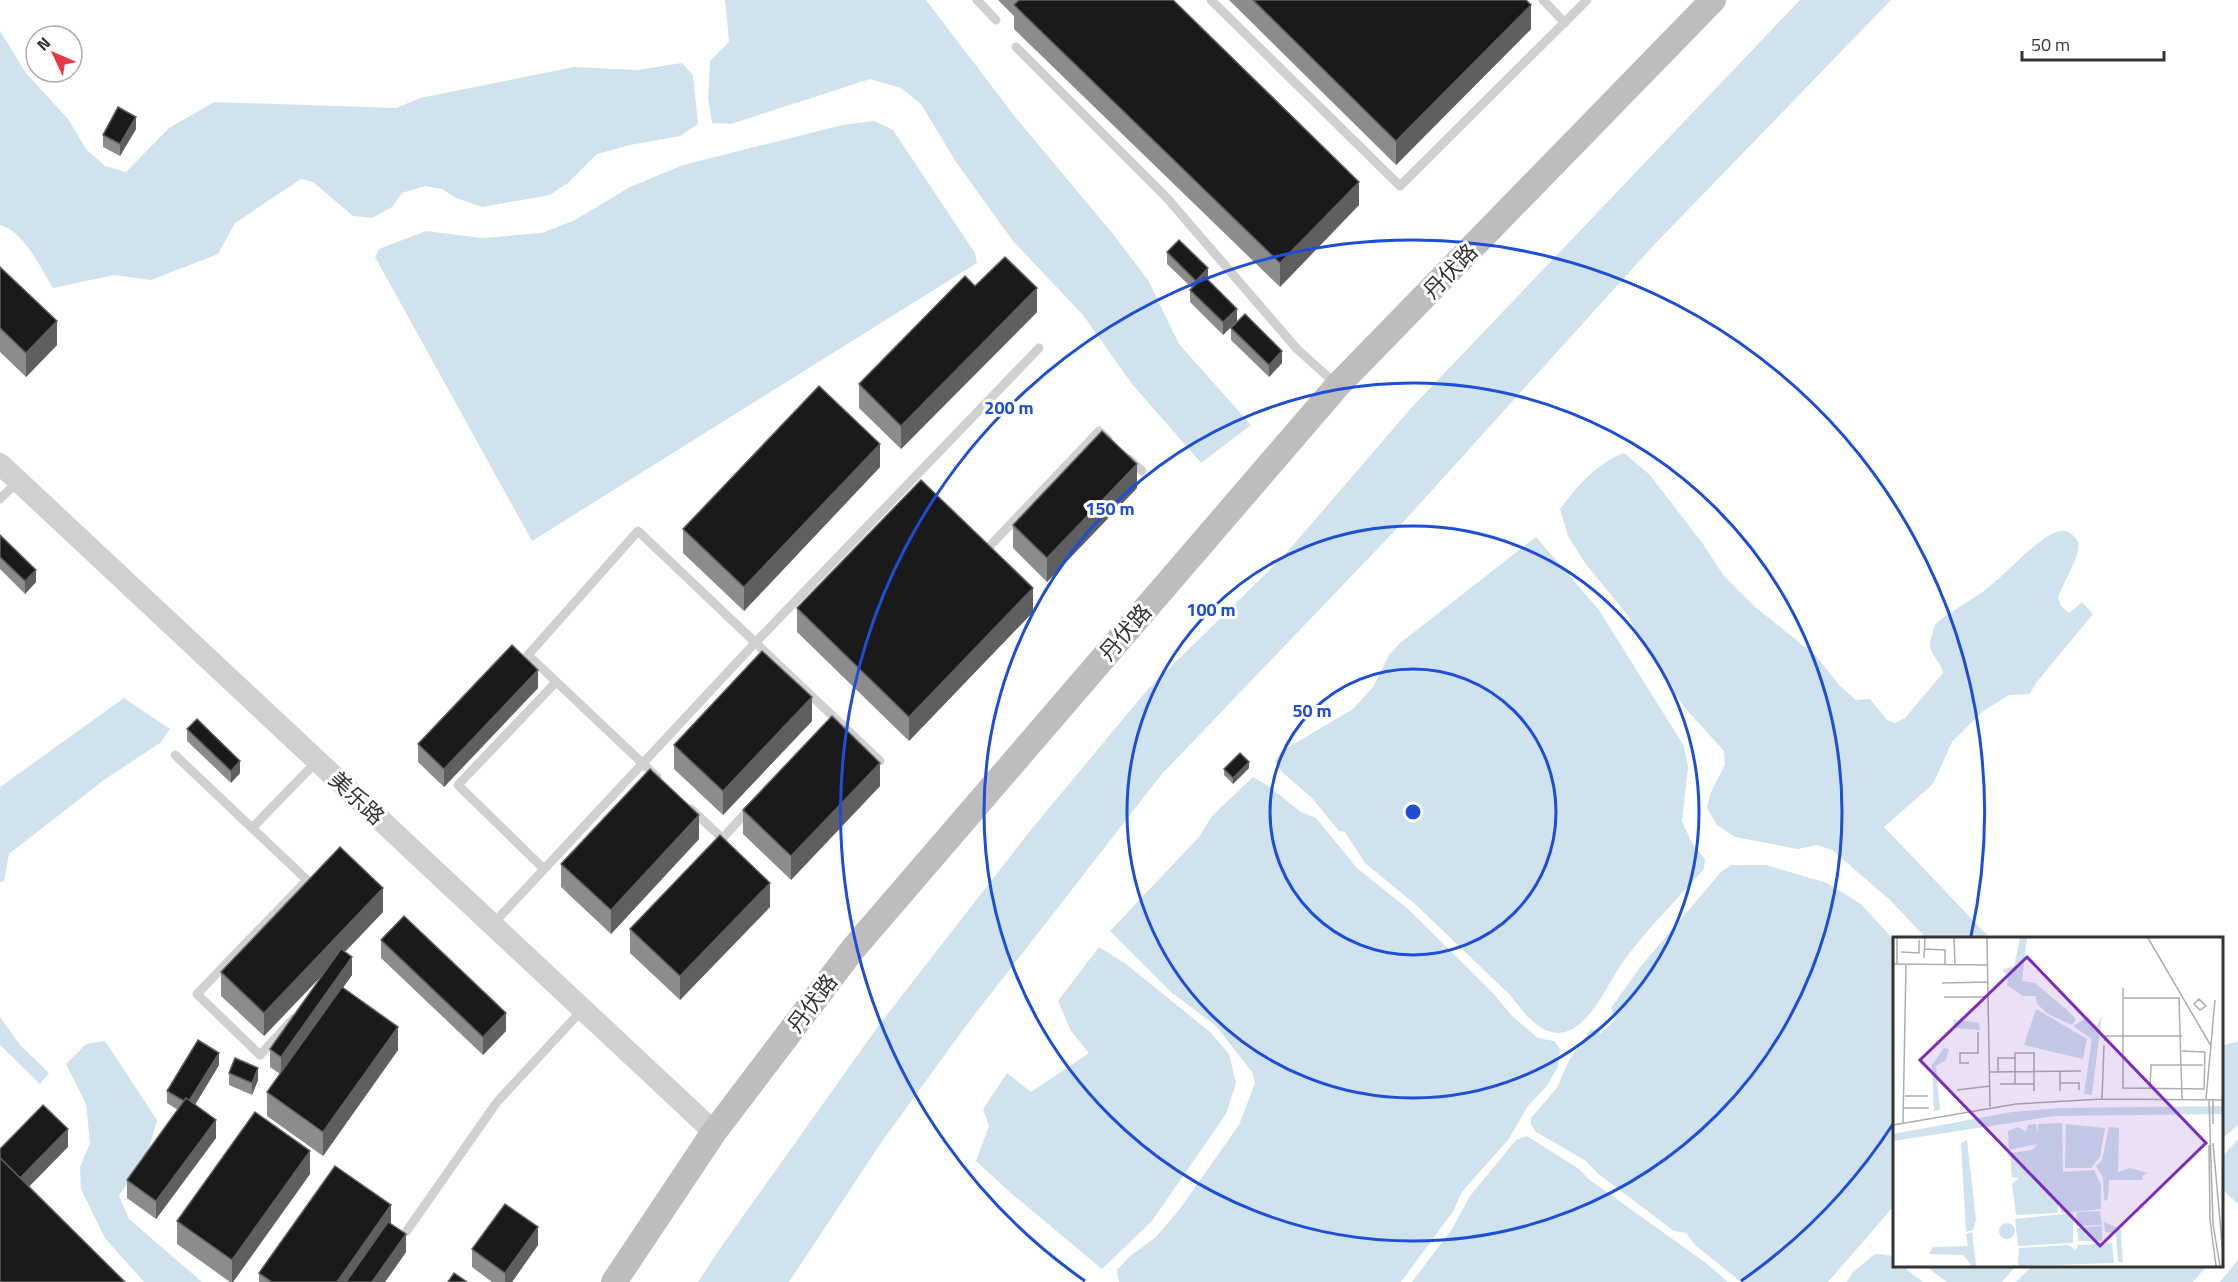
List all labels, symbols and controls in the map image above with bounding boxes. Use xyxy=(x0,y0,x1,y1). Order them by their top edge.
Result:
north arrow xyxy=(24,24,84,84)
scale bar xyxy=(2022,24,2164,62)
text: N xyxy=(31,31,56,56)
text: 50 m xyxy=(2031,31,2070,58)
street label: 丹伏路 xyxy=(1415,235,1485,307)
text: 200 m xyxy=(984,394,1034,421)
text: 150 m xyxy=(1085,495,1135,522)
street label: 丹伏路 xyxy=(1091,596,1159,668)
text: 100 m xyxy=(1186,596,1236,623)
text: 50 m xyxy=(1292,697,1332,724)
street label: 美乐路 xyxy=(321,763,393,833)
centre of rings xyxy=(1403,802,1423,822)
inset map xyxy=(1893,937,2223,1267)
street label: 丹伏路 xyxy=(779,966,845,1040)

